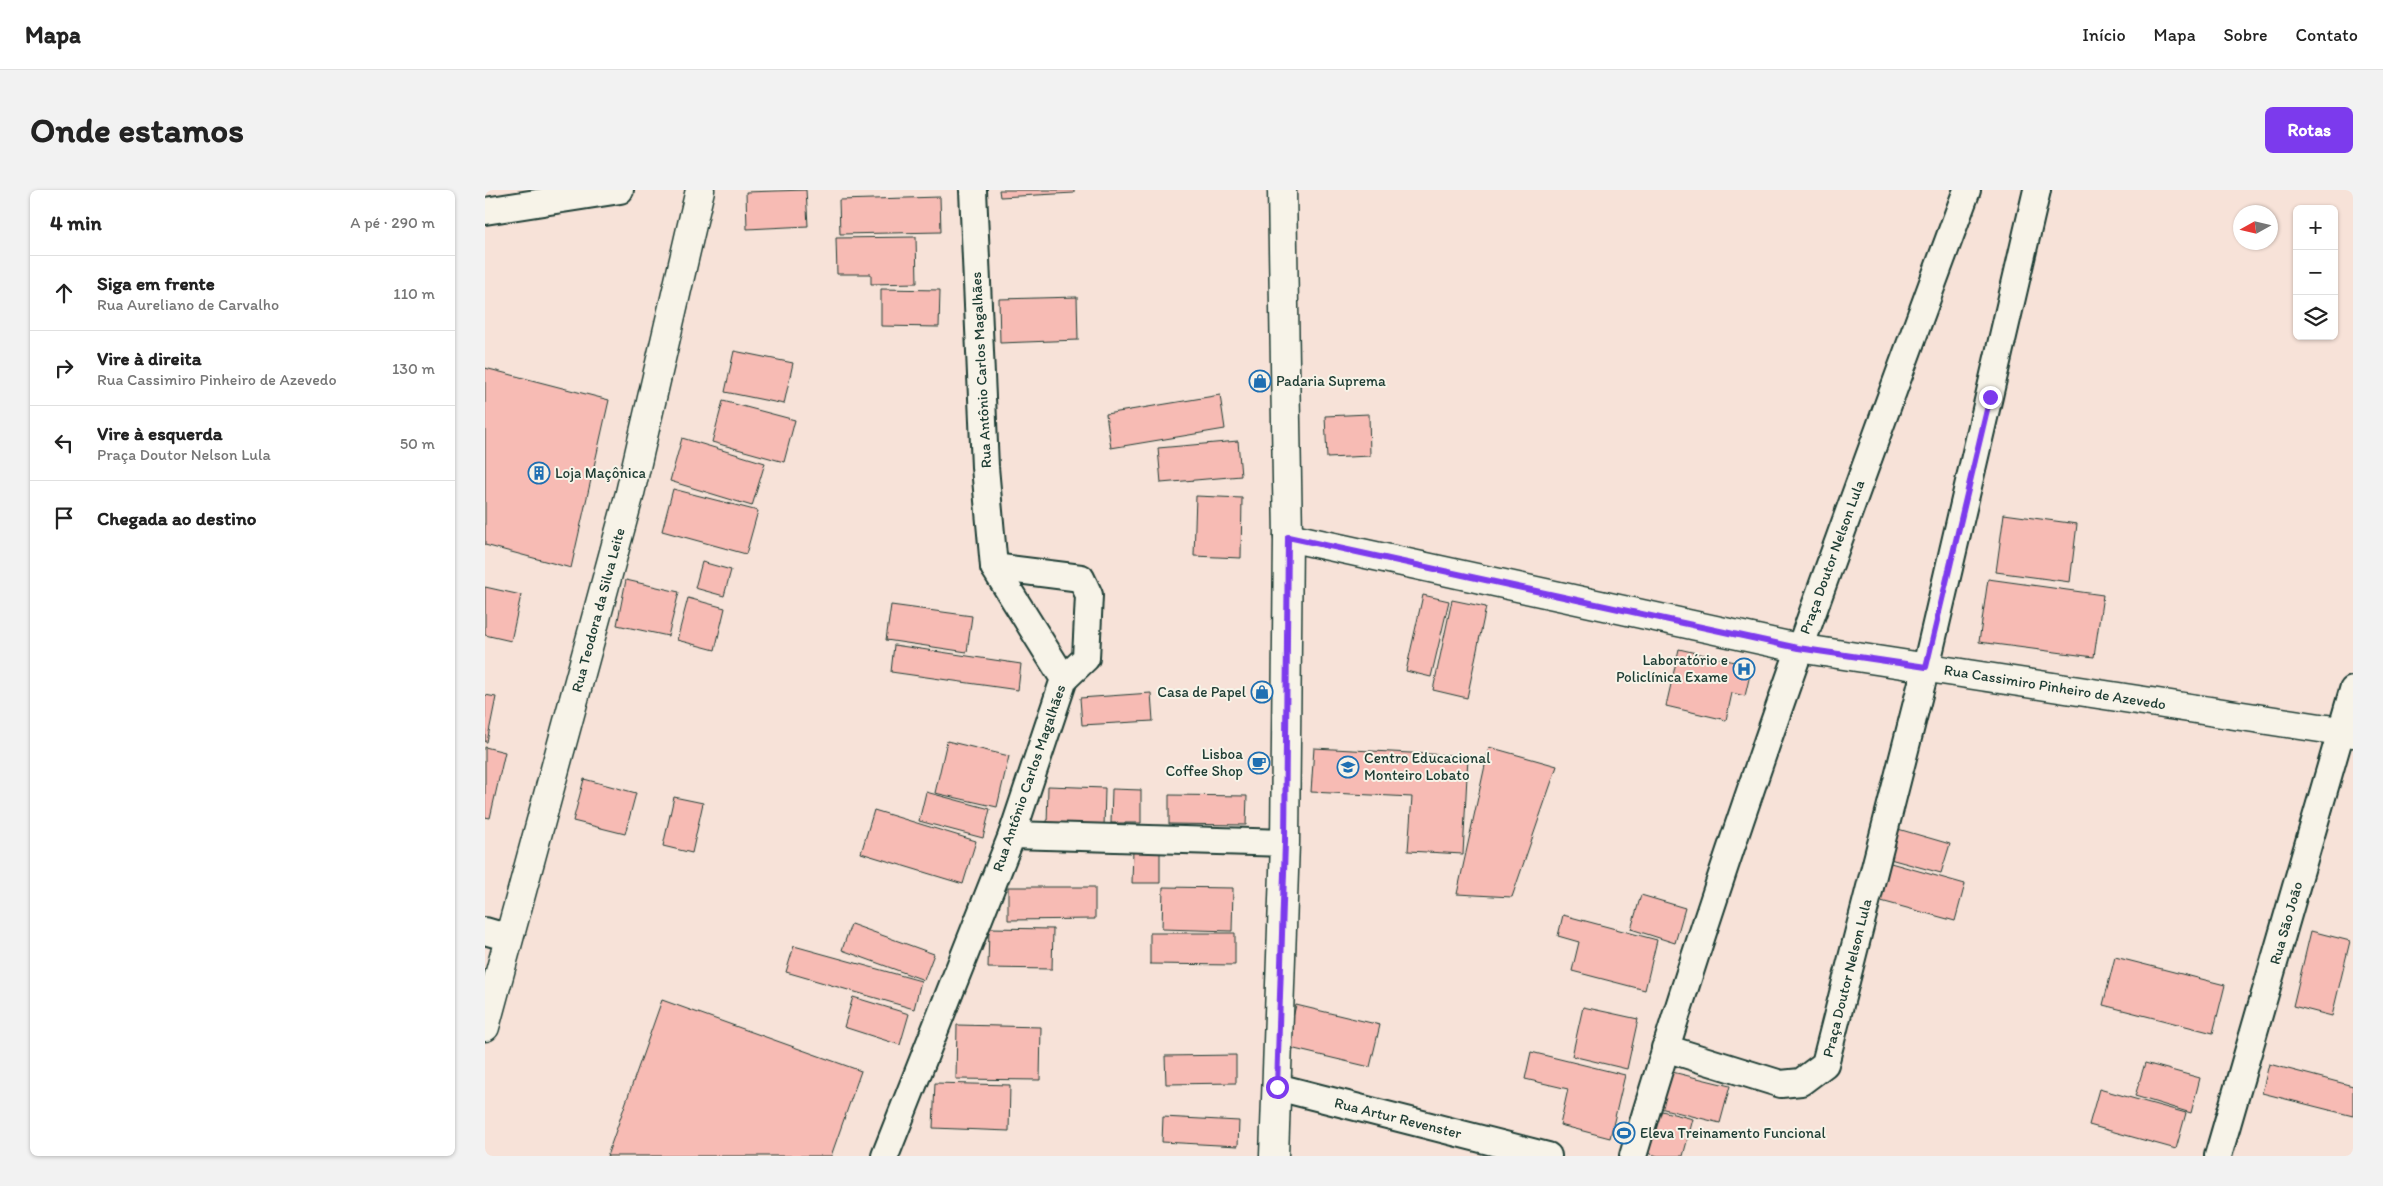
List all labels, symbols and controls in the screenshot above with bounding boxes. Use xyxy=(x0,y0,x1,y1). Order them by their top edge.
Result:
text: Mapa xyxy=(25,20,81,49)
text: Início xyxy=(2082,24,2126,46)
text: Mapa xyxy=(2154,24,2196,46)
text: Sobre xyxy=(2224,24,2268,46)
text: Contato xyxy=(2296,24,2358,46)
button: Rotas xyxy=(2265,107,2353,153)
text: Onde estamos xyxy=(30,109,244,151)
north arrow xyxy=(2233,205,2278,250)
map controls xyxy=(2293,205,2338,340)
button: + xyxy=(2293,205,2338,250)
text: 4 min xyxy=(50,210,102,235)
text: A pé · 290 m xyxy=(350,213,435,232)
button: − xyxy=(2293,250,2338,295)
street label: Rua Antônio Carlos Magalhães xyxy=(967,271,995,469)
text: Siga em frente xyxy=(97,272,215,295)
icon: ahead xyxy=(50,279,78,307)
text: 110 m xyxy=(393,284,435,303)
text: Rua Aureliano de Carvalho xyxy=(97,295,279,314)
button: layers xyxy=(2293,295,2338,340)
text: Vire à direita xyxy=(97,347,202,370)
icon: right xyxy=(50,354,78,382)
text: 130 m xyxy=(392,359,435,378)
shop icon: Padaria Suprema xyxy=(1248,369,1272,393)
text: Rua Cassimiro Pinheiro de Azevedo xyxy=(97,370,337,389)
place label: Padaria Suprema xyxy=(1276,372,1386,390)
route end xyxy=(1979,386,2002,409)
text: Vire à esquerda xyxy=(97,422,223,445)
icon: left xyxy=(50,429,78,457)
text: 50 m xyxy=(400,434,435,453)
text: Praça Doutor Nelson Lula xyxy=(97,445,271,464)
building icon: Loja Maçônica xyxy=(527,461,551,485)
place label: Loja Maçônica xyxy=(555,464,646,482)
street label: Praça Doutor Nelson Lula xyxy=(1796,477,1868,637)
icon: arrive xyxy=(50,504,78,532)
text: Chegada ao destino xyxy=(97,507,256,530)
street label: Rua Teodora da Silva Leite xyxy=(567,526,629,694)
place label: Laboratório e Policlínica Exame xyxy=(1616,651,1728,686)
hospital icon: Laboratório e Policlínica Exame xyxy=(1732,657,1756,681)
street label: Rua Cassimiro Pinheiro de Azevedo xyxy=(1943,661,2167,713)
shop icon: Casa de Papel xyxy=(1250,680,1274,704)
street label: Rua Antônio Carlos Magalhães xyxy=(988,682,1070,874)
place label: Casa de Papel xyxy=(1157,683,1247,701)
place label: Lisboa Coffee Shop xyxy=(1165,745,1243,780)
place label: Centro Educacional Monteiro Lobato xyxy=(1364,749,1491,784)
cafe icon: Lisboa Coffee Shop xyxy=(1247,751,1271,775)
school or university icon: Centro Educacional Monteiro Lobato xyxy=(1336,755,1360,779)
street label: Rua São João xyxy=(2266,879,2306,967)
street label: Praça Doutor Nelson Lula xyxy=(1819,897,1875,1059)
route start xyxy=(1266,1076,1289,1099)
street label: Rua Artur Revenster xyxy=(1333,1093,1464,1143)
sports icon: Eleva Treinamento Funcional xyxy=(1612,1121,1636,1145)
place label: Eleva Treinamento Funcional xyxy=(1640,1124,1826,1142)

